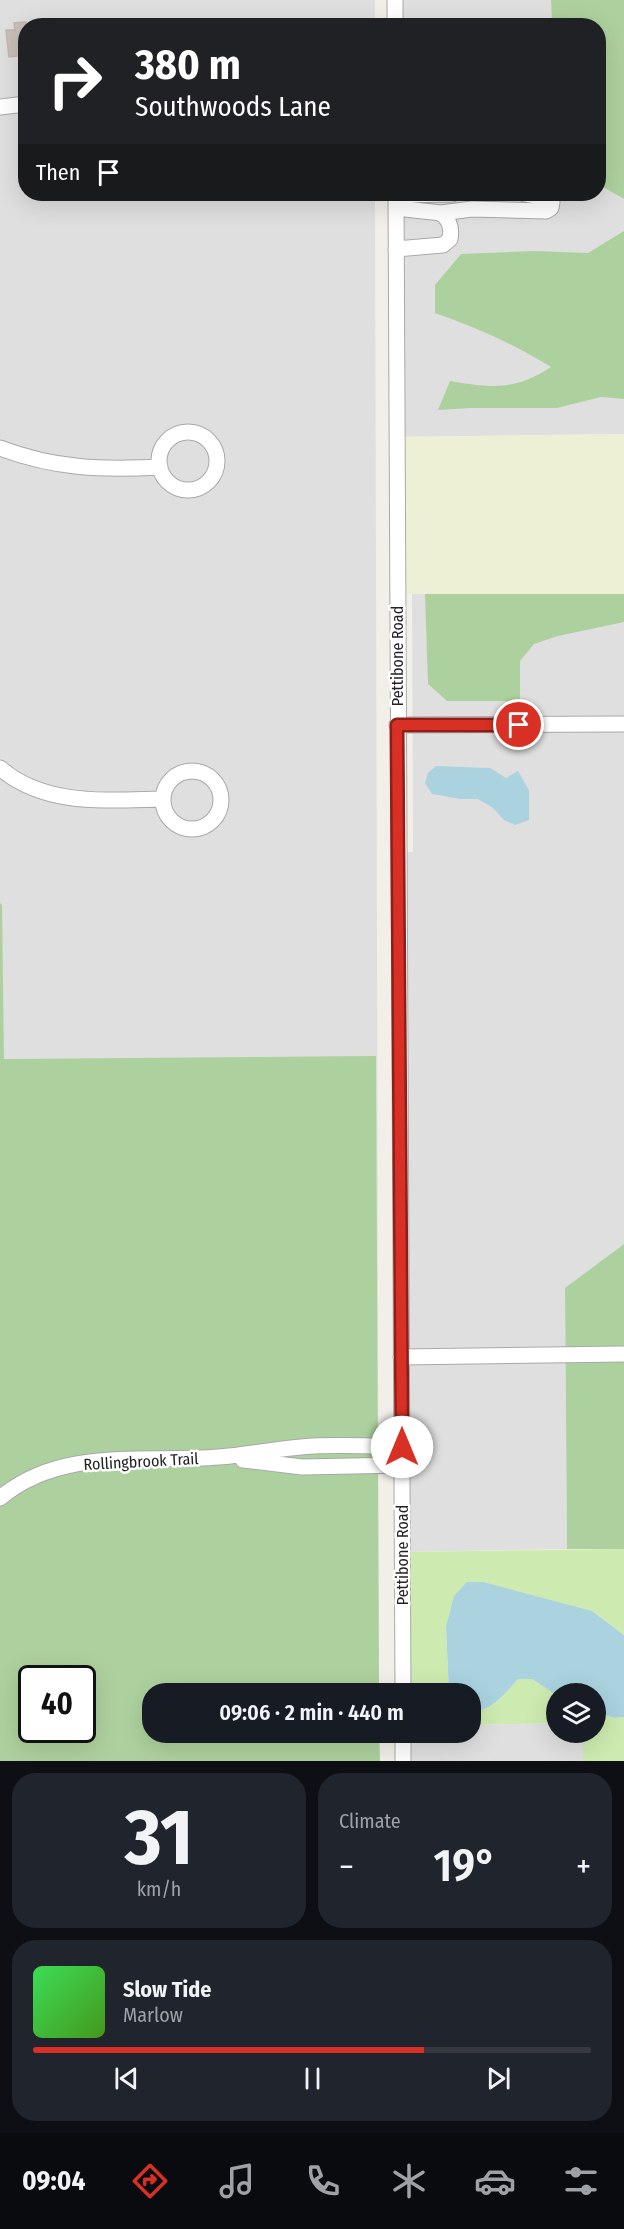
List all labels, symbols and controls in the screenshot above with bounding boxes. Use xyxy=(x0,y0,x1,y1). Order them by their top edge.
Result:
text: 380 m xyxy=(135,40,241,90)
icon: right xyxy=(36,42,114,120)
text: Southwoods Lane xyxy=(135,91,331,123)
icon: arrive xyxy=(92,156,125,189)
text: Then xyxy=(36,159,80,186)
street label: Pettibone Road xyxy=(388,606,407,706)
pin xyxy=(493,699,544,750)
icon: arrive xyxy=(502,708,535,741)
position arrow xyxy=(370,1415,434,1479)
street label: Rollingbrook Trail xyxy=(83,1449,199,1474)
street label: Pettibone Road xyxy=(393,1505,412,1605)
speed limit sign: 40 xyxy=(18,1665,96,1743)
map controls xyxy=(546,1683,606,1743)
button: layers xyxy=(546,1683,606,1743)
text: 09:06 · 2 min · 440 m xyxy=(219,1699,404,1726)
text: 31 xyxy=(125,1791,193,1885)
text: Climate xyxy=(339,1809,401,1833)
text: 19° xyxy=(434,1839,496,1893)
text: − xyxy=(339,1847,354,1887)
text: + xyxy=(576,1847,591,1887)
text: km/h xyxy=(137,1877,181,1901)
text: Slow Tide xyxy=(123,1976,211,2003)
text: Marlow xyxy=(123,2003,183,2027)
icon: previous xyxy=(110,2062,143,2095)
icon: pause xyxy=(296,2062,329,2095)
icon: next xyxy=(482,2062,515,2095)
icon: directions xyxy=(129,2160,171,2202)
icon: music xyxy=(216,2160,258,2202)
icon: phone xyxy=(302,2160,344,2202)
icon: climate xyxy=(388,2160,430,2202)
icon: car xyxy=(474,2160,516,2202)
icon: filters xyxy=(560,2160,602,2202)
text: 09:04 xyxy=(22,2165,85,2197)

